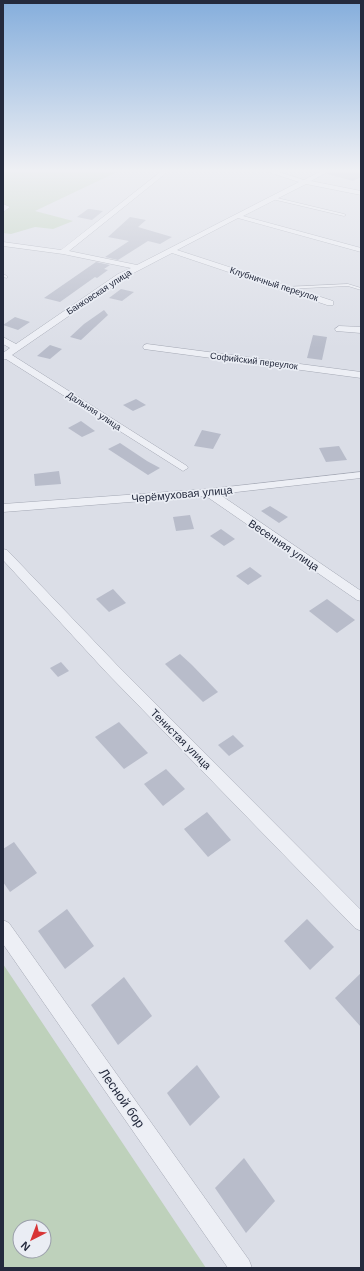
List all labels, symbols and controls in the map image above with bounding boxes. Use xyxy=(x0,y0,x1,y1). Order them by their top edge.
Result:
street label: Клубничный переулок xyxy=(229,265,319,303)
street label: Банковская улица xyxy=(65,267,133,317)
street label: Софийский переулок xyxy=(210,351,299,371)
street label: Дальняя улица xyxy=(65,390,123,432)
street label: Черёмуховая улица xyxy=(131,484,234,504)
street label: Весенняя улица xyxy=(246,517,322,574)
street label: Тенистая улица xyxy=(148,706,214,772)
street label: Лесной бор xyxy=(96,1065,148,1131)
north arrow xyxy=(12,1219,52,1259)
text: N xyxy=(18,1239,32,1254)

